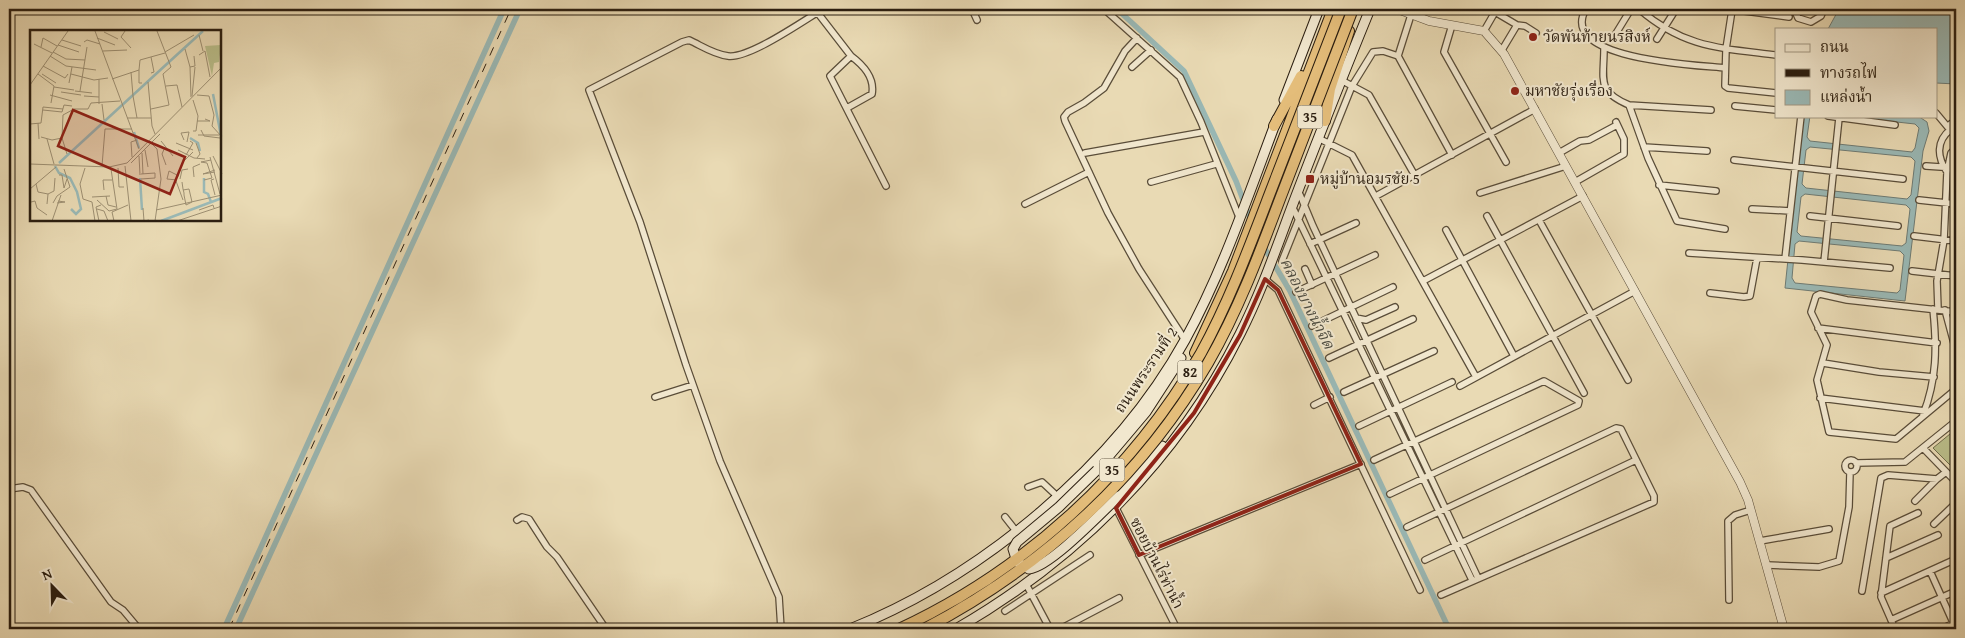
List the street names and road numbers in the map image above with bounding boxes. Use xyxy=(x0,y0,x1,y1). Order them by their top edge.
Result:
road number: 35 xyxy=(1298,105,1322,128)
street label: ถนนพระรามที่ 2 xyxy=(1109,323,1182,417)
road number: 82 xyxy=(1178,361,1202,384)
road number: 35 xyxy=(1100,458,1124,482)
street label: ซอยบ้านไร่ท่าน้ำ xyxy=(1125,514,1189,612)

